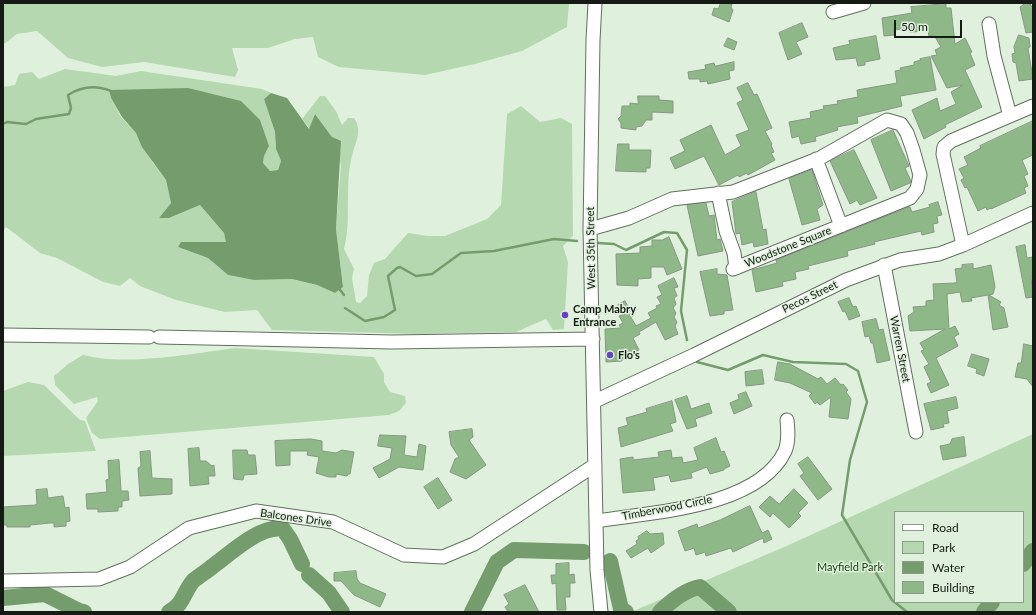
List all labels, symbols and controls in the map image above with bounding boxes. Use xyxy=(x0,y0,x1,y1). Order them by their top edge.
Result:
scale bar xyxy=(896,12,964,38)
text: 50 m xyxy=(901,19,928,34)
street label: West 35th Street xyxy=(584,207,598,289)
street label: Woodstone Square xyxy=(743,224,833,270)
street label: Pecos Street xyxy=(780,278,840,316)
place label: Camp Mabry Entrance xyxy=(573,302,636,328)
marker: Camp Mabry Entrance xyxy=(560,310,570,320)
street label: Warren Street xyxy=(887,314,913,384)
place label: Flo's xyxy=(618,348,640,362)
marker: Flo's xyxy=(605,350,615,360)
street label: Timberwood Circle xyxy=(621,493,713,523)
street label: Balcones Drive xyxy=(259,506,333,530)
legend xyxy=(894,511,1024,603)
text: Road xyxy=(932,520,959,535)
text: Park xyxy=(932,540,955,555)
park label: Mayfield Park xyxy=(817,560,883,574)
text: Water xyxy=(932,560,965,575)
text: Building xyxy=(932,580,975,595)

